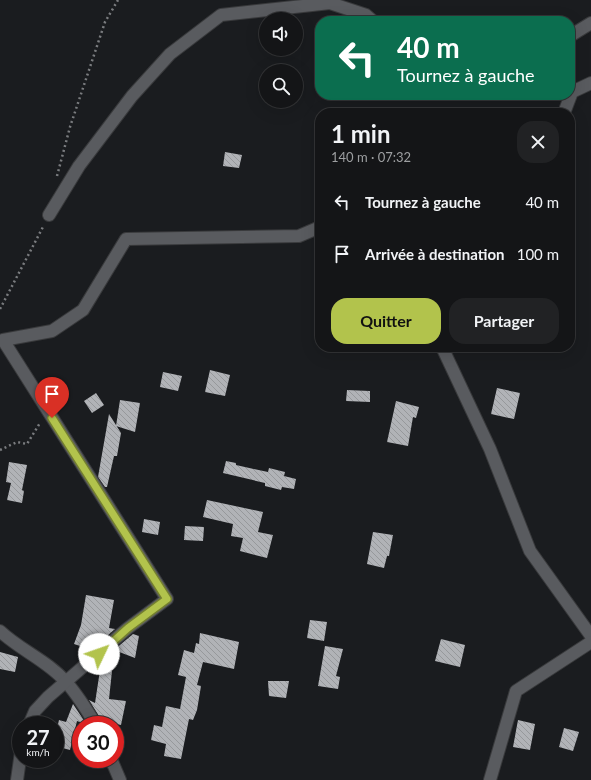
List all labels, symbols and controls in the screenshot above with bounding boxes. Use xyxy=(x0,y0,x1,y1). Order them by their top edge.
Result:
map controls xyxy=(259,12,303,108)
button: sound xyxy=(259,12,303,56)
text: 40 m xyxy=(397,30,460,64)
icon: left xyxy=(331,32,383,84)
button: search xyxy=(259,64,303,108)
text: Tournez à gauche xyxy=(397,64,535,86)
text: 1 min xyxy=(331,119,391,148)
button: close xyxy=(517,121,559,163)
text: 140 m · 07:32 xyxy=(331,149,411,165)
icon: left xyxy=(331,191,353,213)
text: Tournez à gauche xyxy=(365,193,481,211)
text: 40 m xyxy=(525,193,559,211)
icon: arrive xyxy=(331,243,353,265)
text: Arrivée à destination xyxy=(365,245,504,263)
text: 100 m xyxy=(517,245,559,263)
button: Quitter xyxy=(331,298,441,344)
button: Partager xyxy=(449,298,559,344)
pin xyxy=(35,377,69,418)
icon: arrive xyxy=(41,383,63,405)
position arrow xyxy=(78,633,120,675)
speed limit sign: 30 xyxy=(72,716,124,768)
text: 27 xyxy=(26,725,50,749)
text: km/h xyxy=(26,746,50,758)

